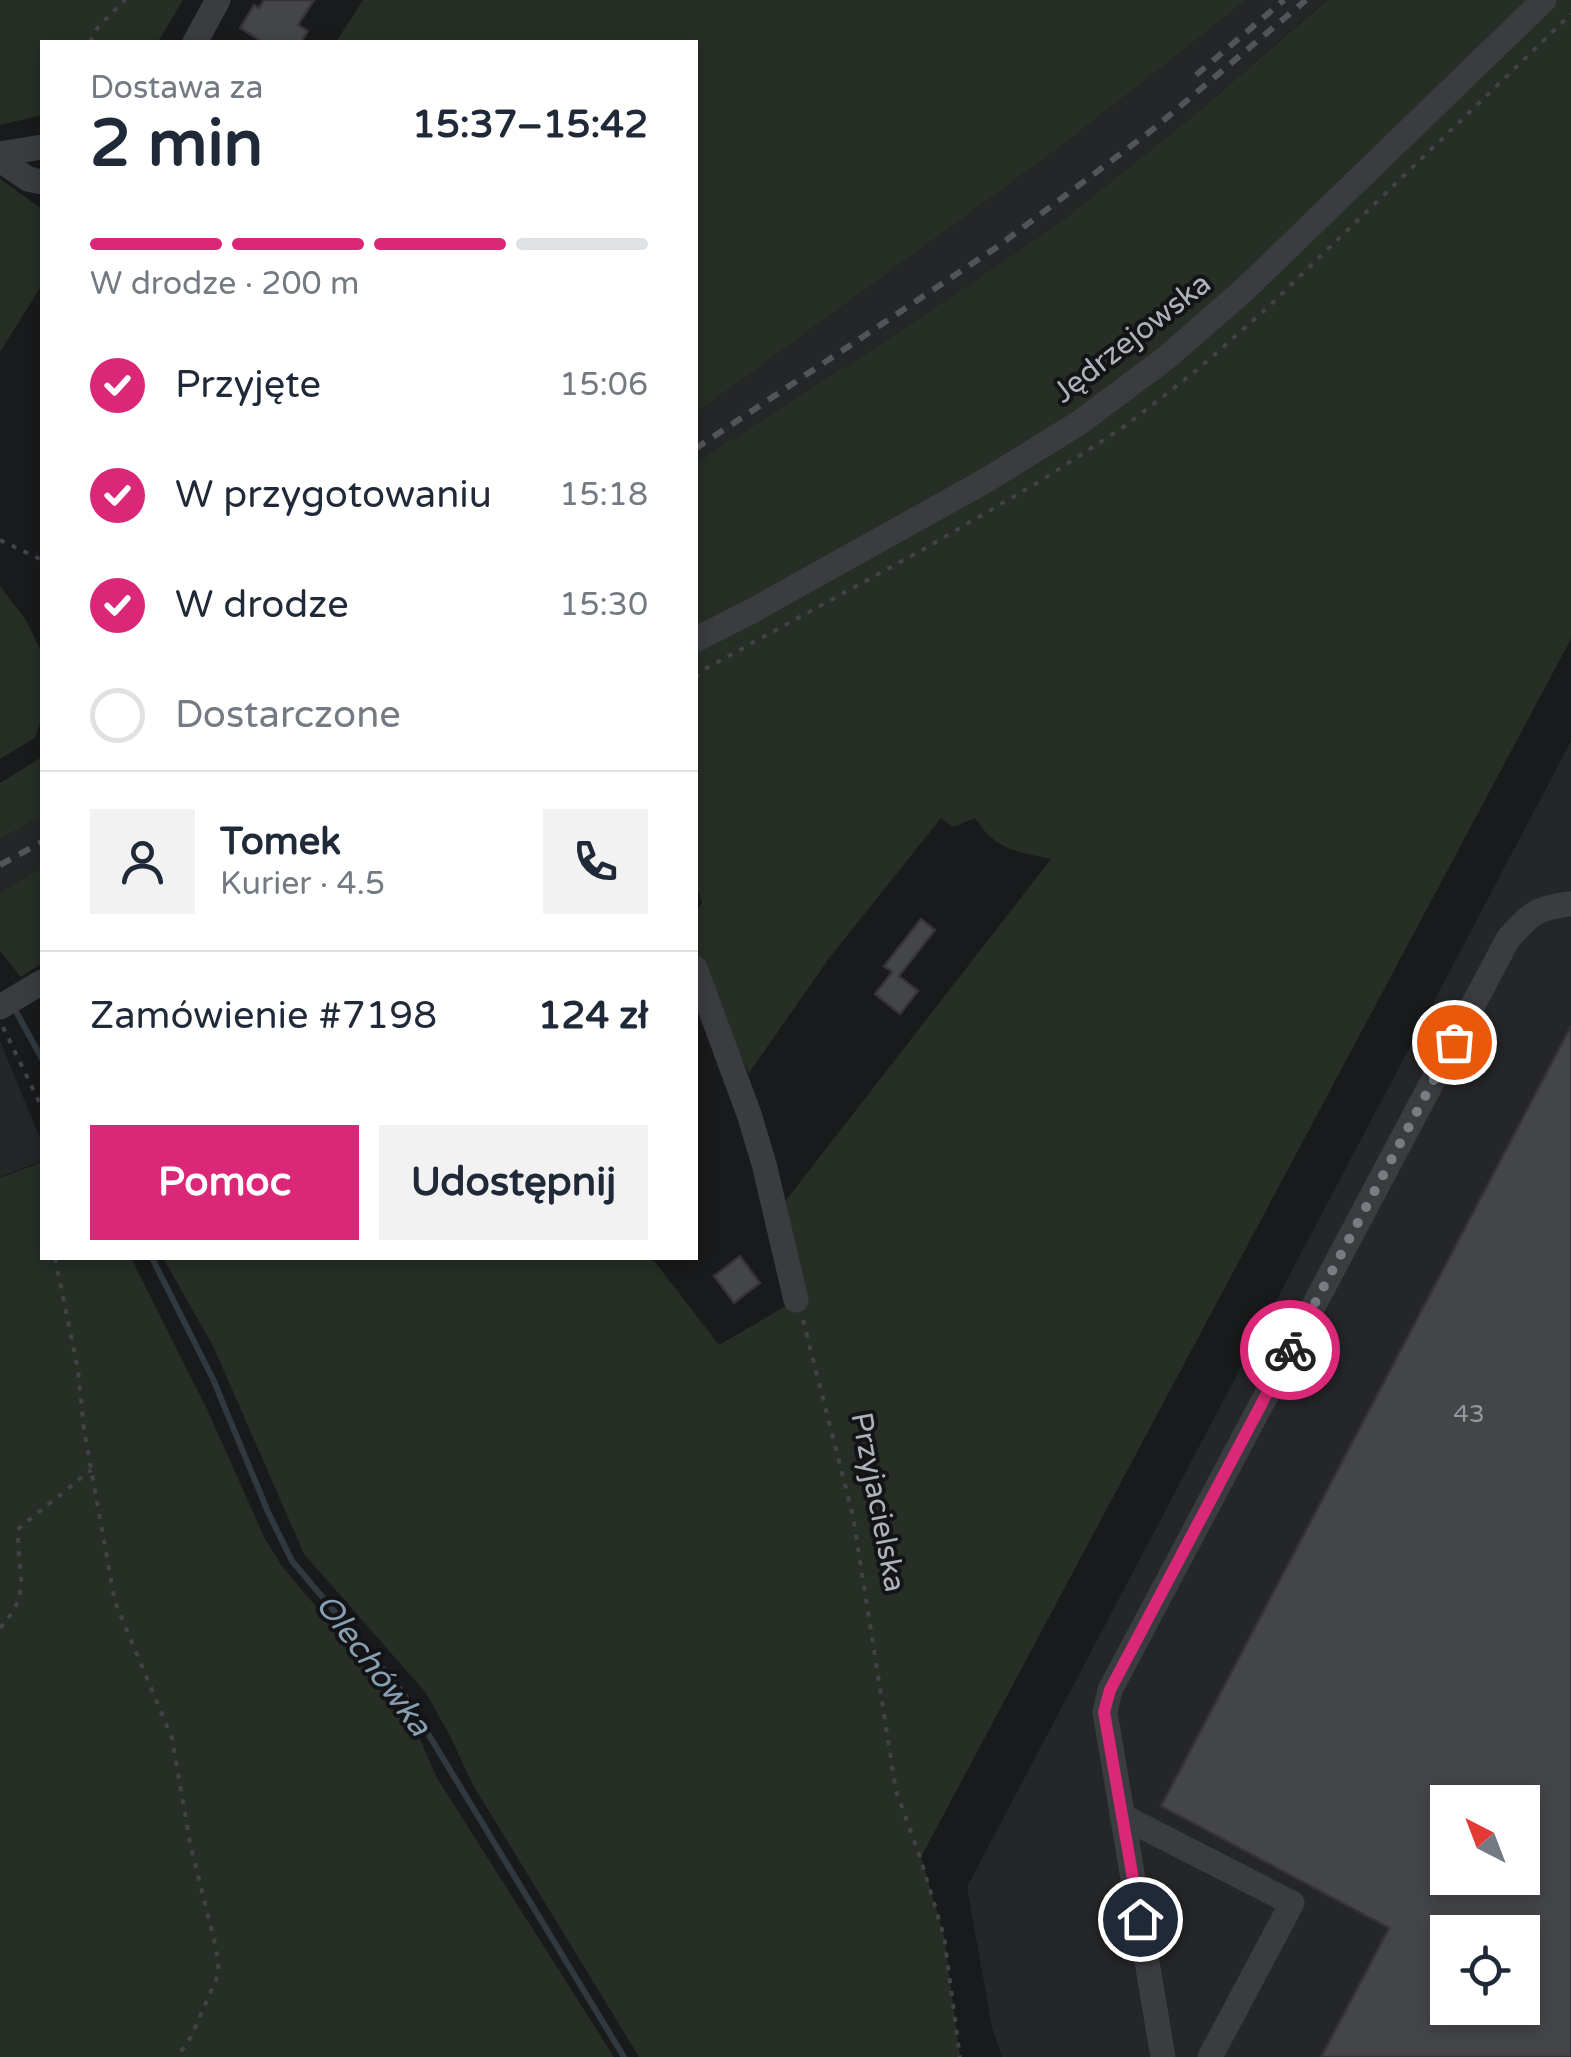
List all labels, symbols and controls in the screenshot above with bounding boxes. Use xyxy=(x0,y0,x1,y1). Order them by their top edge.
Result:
text: Dostawa za xyxy=(90,69,263,107)
text: 15:37–15:42 xyxy=(412,102,648,148)
text: 2 min xyxy=(90,105,263,184)
text: W drodze · 200 m xyxy=(90,265,359,303)
street label: Jędrzejowska xyxy=(1046,265,1218,411)
icon: check xyxy=(90,358,145,413)
text: Przyjęte xyxy=(175,362,321,408)
text: 15:06 xyxy=(559,366,648,404)
icon: check xyxy=(90,468,145,523)
text: W przygotowaniu xyxy=(175,472,492,518)
text: 15:18 xyxy=(559,476,648,514)
icon: check xyxy=(90,578,145,633)
text: W drodze xyxy=(175,582,349,628)
text: 15:30 xyxy=(559,586,648,624)
text: Dostarczone xyxy=(175,692,401,738)
button: person xyxy=(90,809,195,914)
button: phone xyxy=(543,809,648,914)
text: Tomek xyxy=(220,819,341,865)
text: Kurier · 4.5 xyxy=(220,865,385,903)
text: Zamówienie #7198 xyxy=(90,993,437,1039)
text: 124 zł xyxy=(538,993,648,1039)
pin xyxy=(1412,1000,1497,1085)
icon: bag xyxy=(1427,1015,1482,1070)
button: Pomoc xyxy=(90,1125,359,1240)
button: Udostępnij xyxy=(379,1125,648,1240)
courier xyxy=(1240,1300,1340,1400)
icon: bike xyxy=(1263,1323,1318,1378)
house number: 43 xyxy=(1453,1399,1485,1429)
street label: Przyjacielska xyxy=(842,1409,914,1595)
water label: Olechówka xyxy=(307,1586,439,1744)
north arrow xyxy=(1430,1785,1540,1895)
map controls xyxy=(1430,1785,1540,2025)
pin xyxy=(1098,1877,1183,1962)
icon: home xyxy=(1113,1892,1168,1947)
button: locate xyxy=(1430,1915,1540,2025)

